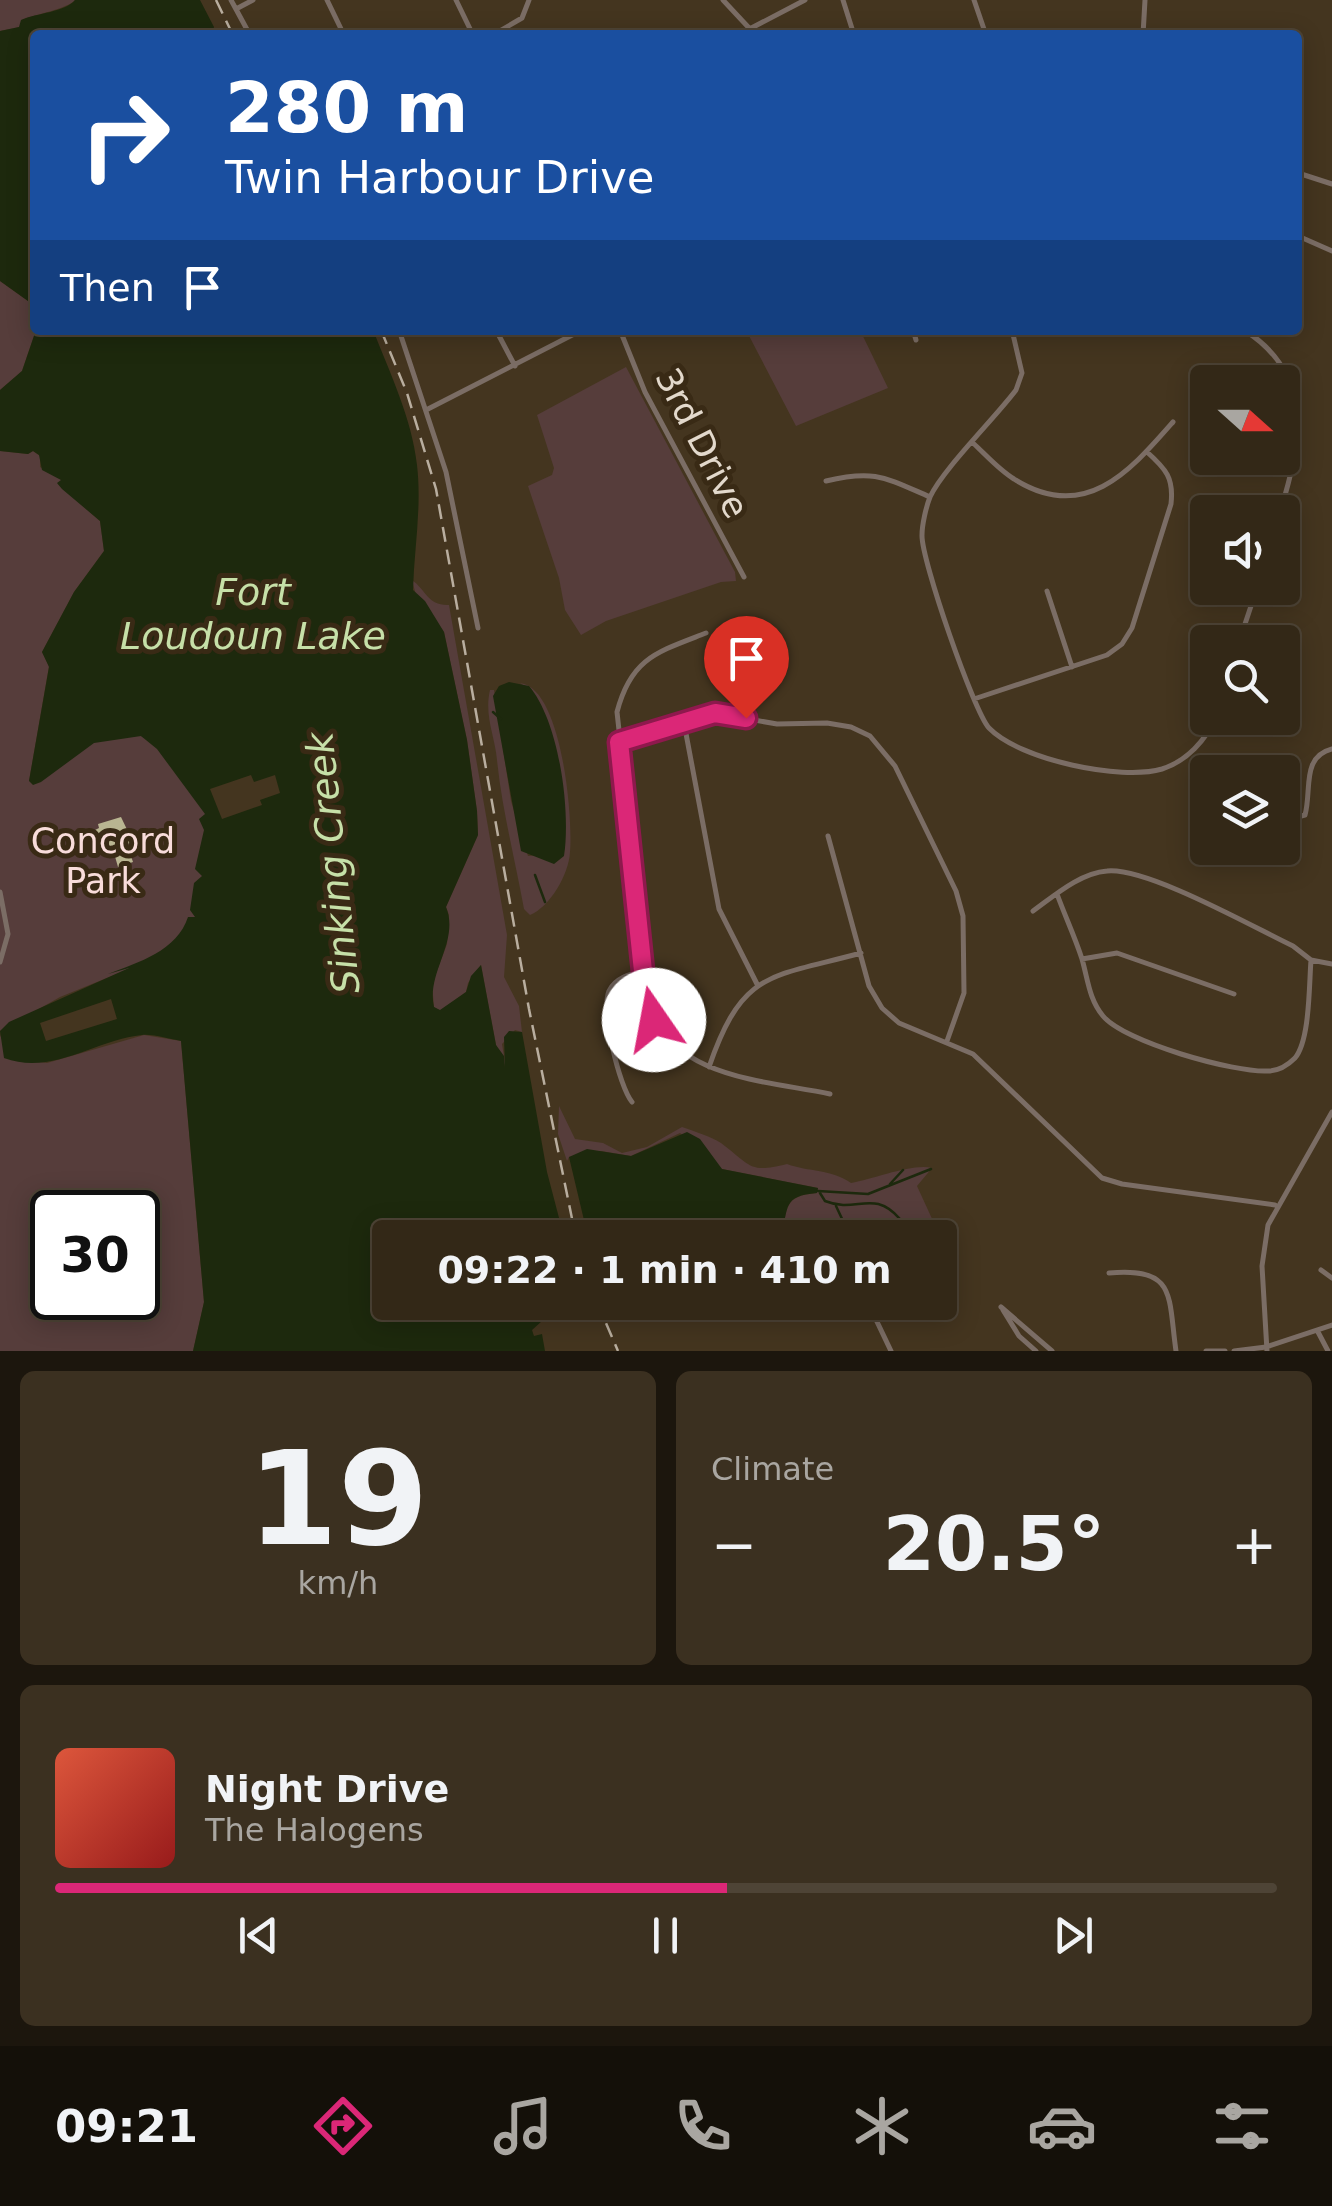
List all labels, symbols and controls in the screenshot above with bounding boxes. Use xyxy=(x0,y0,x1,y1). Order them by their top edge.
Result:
text: 280 m xyxy=(225,67,468,149)
icon: right xyxy=(60,70,190,200)
text: Twin Harbour Drive xyxy=(225,151,654,204)
icon: arrive xyxy=(175,260,230,315)
text: Then xyxy=(60,266,155,310)
street label: 3rd Drive xyxy=(647,361,757,525)
north arrow xyxy=(1190,365,1300,475)
map controls xyxy=(1190,365,1300,865)
button: sound xyxy=(1190,495,1300,605)
water label: Fort Loudoun Lake xyxy=(120,570,386,658)
pin xyxy=(704,616,789,719)
button: search xyxy=(1190,625,1300,735)
icon: arrive xyxy=(719,631,774,686)
water label: Sinking Creek xyxy=(297,728,369,996)
button: layers xyxy=(1190,755,1300,865)
park label: Concord Park xyxy=(31,821,175,901)
position arrow xyxy=(602,968,706,1072)
speed limit sign: 30 xyxy=(30,1190,160,1320)
text: 09:22 · 1 min · 410 m xyxy=(437,1248,892,1292)
text: 19 xyxy=(248,1423,428,1575)
text: Climate xyxy=(711,1450,834,1488)
text: 20.5° xyxy=(883,1500,1105,1588)
text: − xyxy=(711,1513,757,1577)
text: + xyxy=(1231,1513,1277,1577)
text: km/h xyxy=(298,1564,378,1602)
text: Night Drive xyxy=(205,1767,449,1811)
text: The Halogens xyxy=(205,1811,424,1849)
icon: previous xyxy=(231,1908,286,1963)
icon: pause xyxy=(638,1908,693,1963)
icon: next xyxy=(1046,1908,1101,1963)
icon: directions xyxy=(308,2091,378,2161)
icon: music xyxy=(488,2091,558,2161)
icon: phone xyxy=(668,2091,738,2161)
icon: climate xyxy=(847,2091,917,2161)
icon: car xyxy=(1027,2091,1097,2161)
icon: filters xyxy=(1207,2091,1277,2161)
text: 09:21 xyxy=(55,2100,198,2153)

